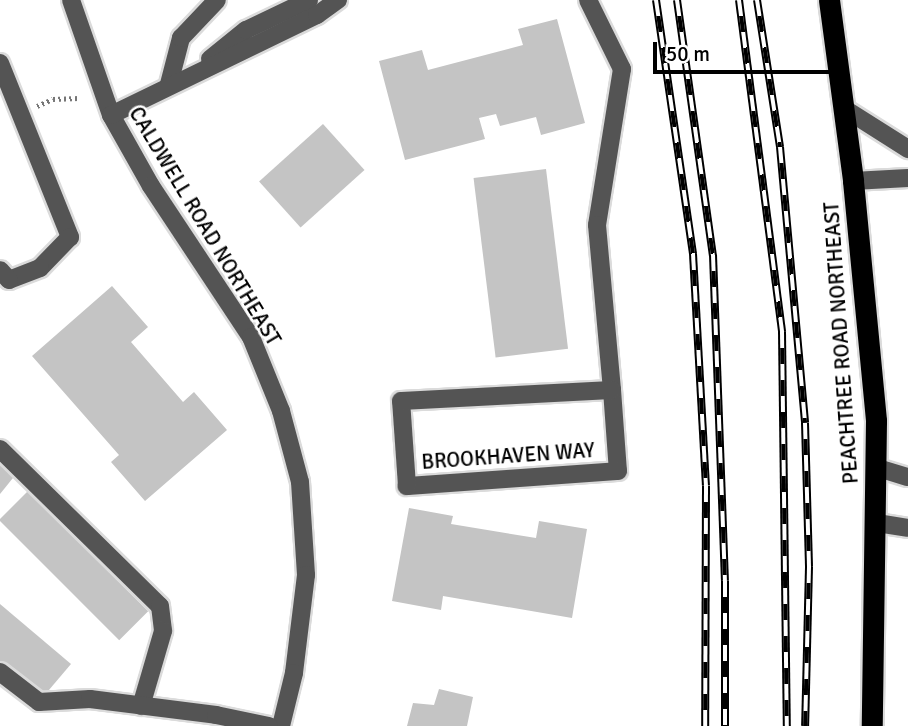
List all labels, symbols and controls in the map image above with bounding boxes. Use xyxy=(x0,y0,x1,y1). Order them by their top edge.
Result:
scale bar xyxy=(656,28,843,72)
text: 50 m xyxy=(666,41,710,67)
street label: CALDWELL ROAD NORTHEAST xyxy=(124,102,286,350)
street label: PEACHTREE ROAD NORTHEAST xyxy=(819,201,863,485)
street label: BROOKHAVEN WAY xyxy=(421,437,595,475)

